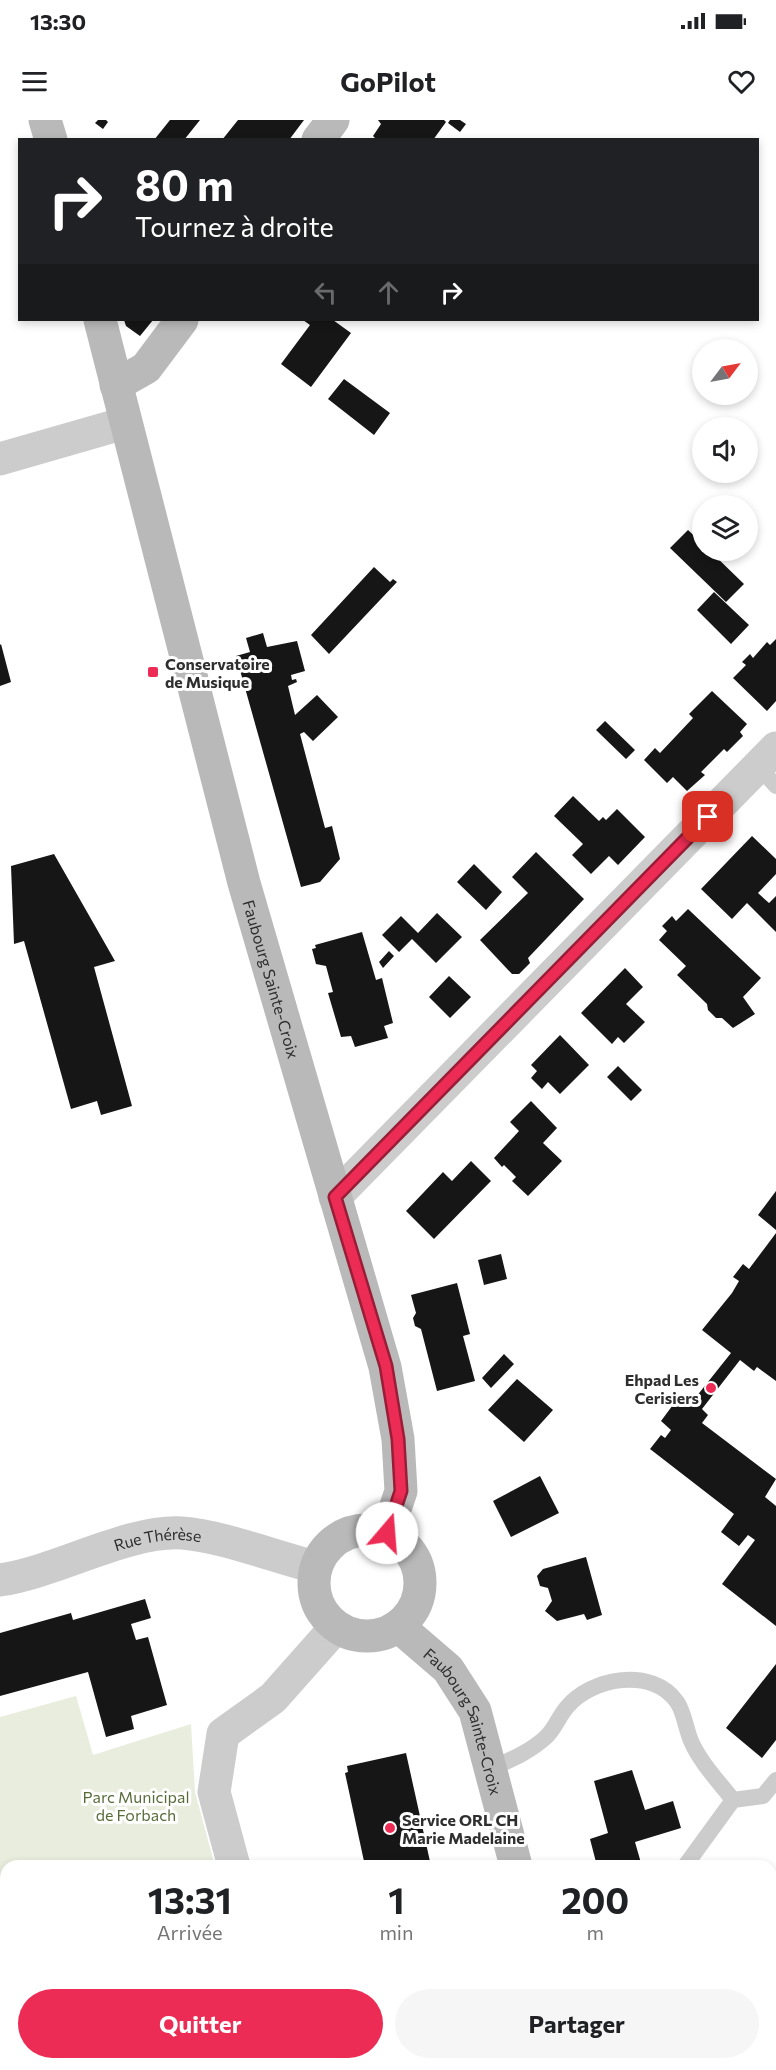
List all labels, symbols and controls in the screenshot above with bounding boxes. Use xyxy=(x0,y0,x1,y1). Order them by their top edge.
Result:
text: 13:30 xyxy=(30,8,86,35)
icon: menu xyxy=(18,65,51,98)
text: GoPilot xyxy=(340,65,436,98)
icon: heart xyxy=(725,65,758,98)
text: 80 m xyxy=(135,158,234,210)
icon: right xyxy=(36,162,114,240)
text: Tournez à droite xyxy=(135,210,334,243)
icon: left xyxy=(309,276,342,309)
icon: ahead xyxy=(372,276,405,309)
icon: right xyxy=(435,276,468,309)
north arrow xyxy=(692,339,758,405)
map controls xyxy=(692,339,758,561)
button: sound xyxy=(692,417,758,483)
button: layers xyxy=(692,495,758,561)
place label: Conservatoire de Musique xyxy=(165,654,270,691)
marker: Conservatoire de Musique xyxy=(146,665,160,679)
pin xyxy=(682,791,733,842)
icon: arrive xyxy=(691,800,724,833)
street label: Faubourg Sainte-Croix xyxy=(240,897,304,1061)
place label: Ehpad Les Cerisiers xyxy=(625,1370,699,1407)
marker: Ehpad Les Cerisiers xyxy=(704,1381,718,1395)
position arrow xyxy=(355,1501,419,1565)
street label: Rue Thérèse xyxy=(111,1523,203,1554)
street label: Faubourg Sainte-Croix xyxy=(420,1643,506,1797)
park label: Parc Municipal de Forbach xyxy=(83,1787,189,1824)
place label: Service ORL CH Marie Madelaine xyxy=(402,1810,525,1847)
marker: Service ORL CH Marie Madelaine xyxy=(383,1821,397,1835)
text: 13:31 xyxy=(148,1877,232,1921)
text: 1 xyxy=(388,1877,405,1921)
text: 200 xyxy=(561,1877,629,1921)
text: Arrivée xyxy=(157,1920,223,1944)
text: min xyxy=(379,1920,413,1944)
text: m xyxy=(587,1920,604,1944)
button: Quitter xyxy=(18,1989,383,2058)
button: Partager xyxy=(395,1989,759,2058)

